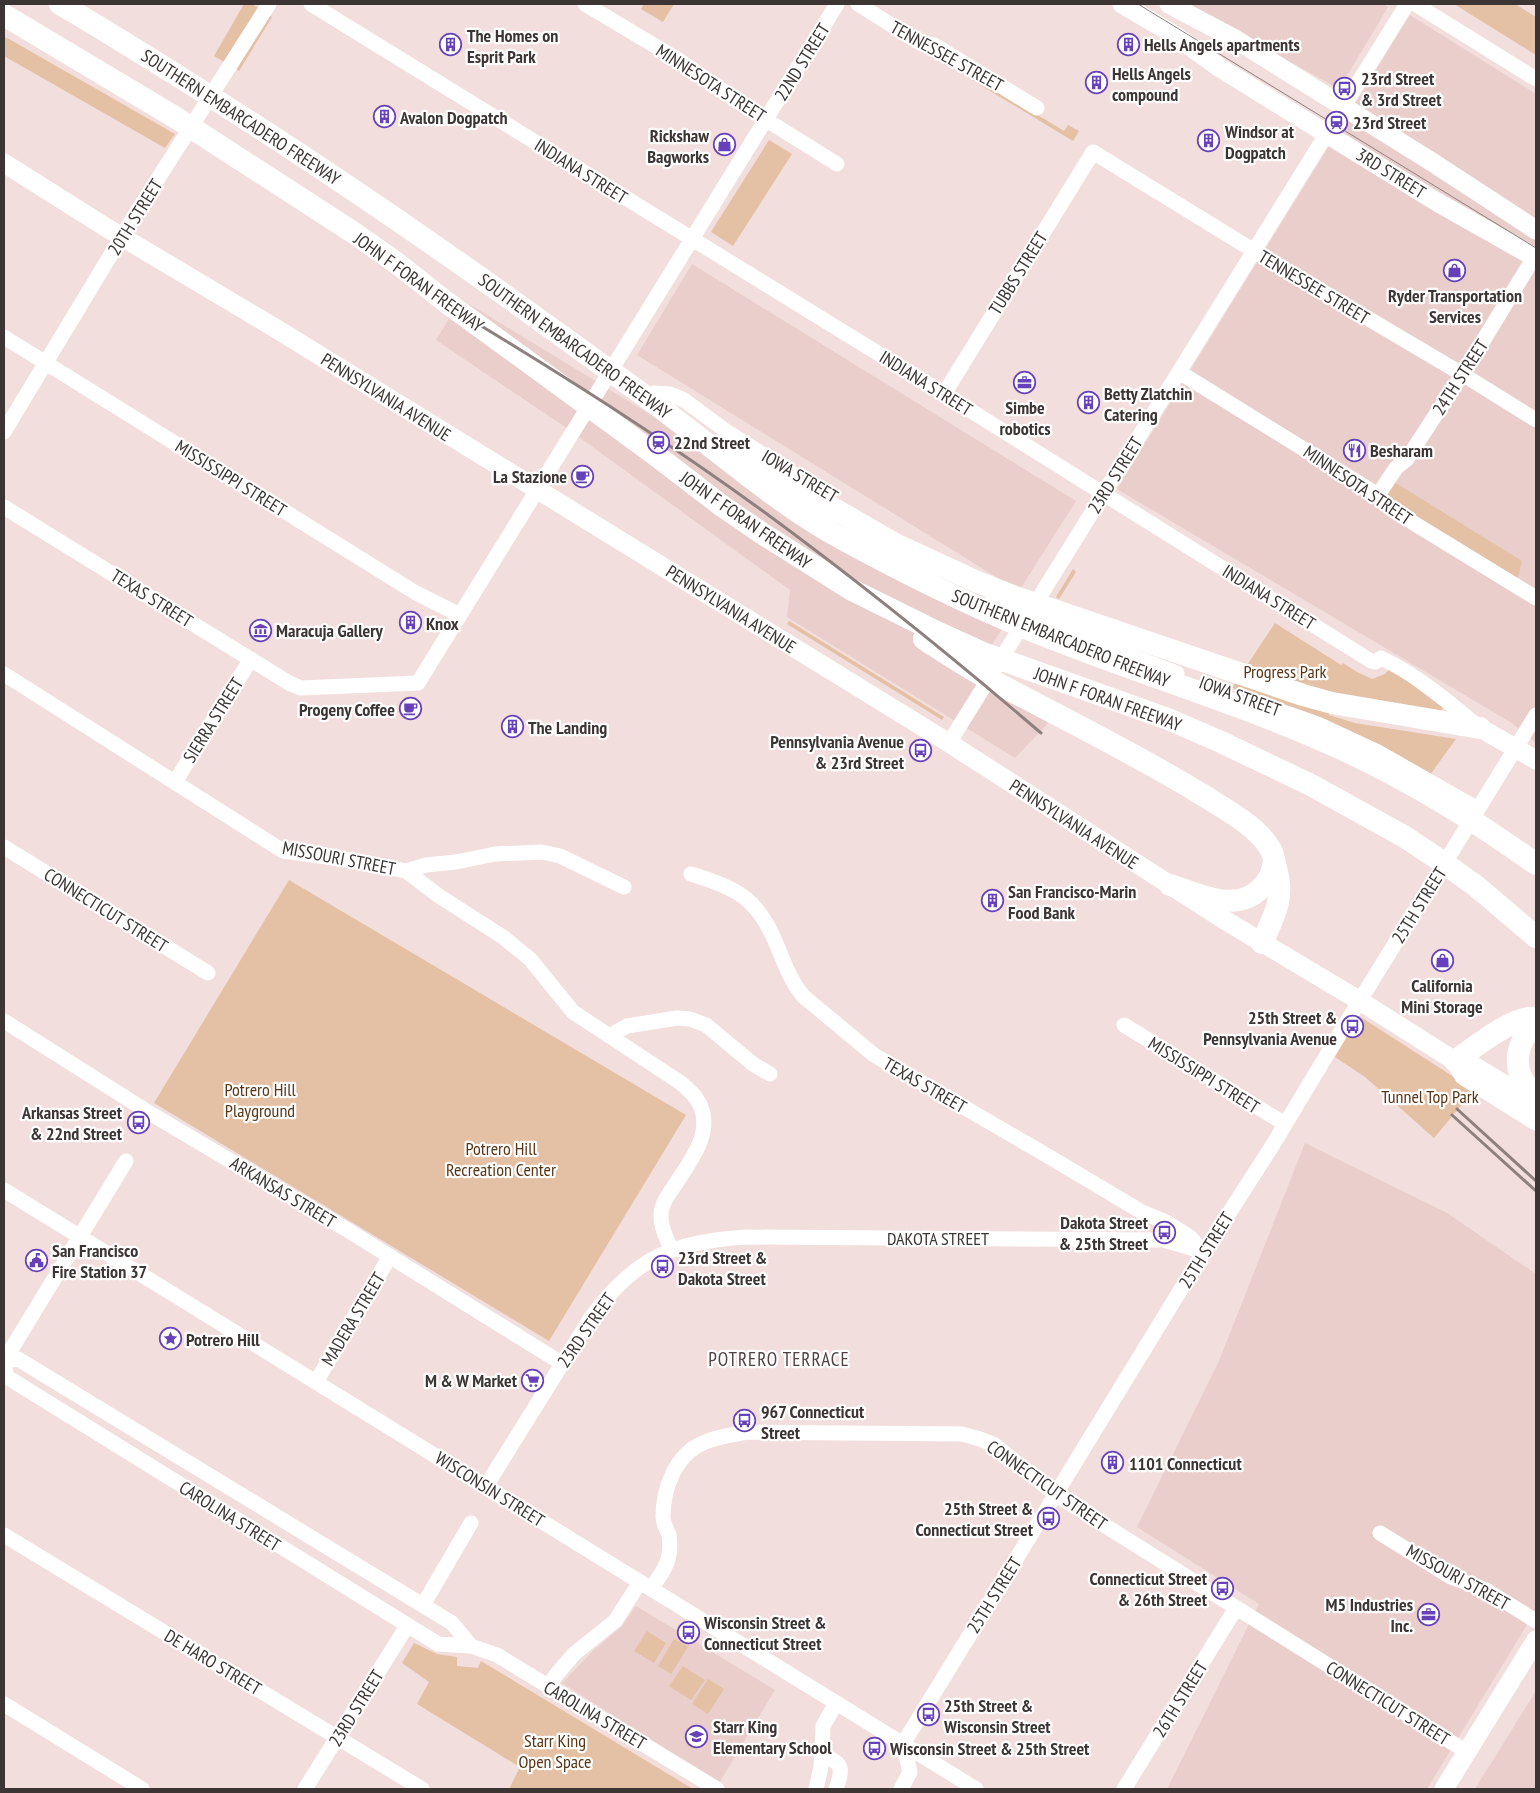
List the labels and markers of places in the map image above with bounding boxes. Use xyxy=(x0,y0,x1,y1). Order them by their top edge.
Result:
place label: The Homes on Esprit Park xyxy=(467,24,558,68)
building icon: Hells Angels apartments xyxy=(1116,32,1140,56)
building icon: The Homes on Esprit Park xyxy=(439,33,463,57)
place label: Hells Angels apartments xyxy=(1144,33,1300,56)
place label: Hells Angels compound xyxy=(1112,62,1191,106)
place label: 23rd Street & 3rd Street xyxy=(1361,67,1442,111)
building icon: Hells Angels compound xyxy=(1084,71,1108,95)
bus stop icon: 23rd Street & 3rd Street xyxy=(1333,76,1357,100)
building icon: Avalon Dogpatch xyxy=(372,105,396,129)
place label: Avalon Dogpatch xyxy=(399,106,508,129)
station icon: 23rd Street xyxy=(1325,110,1349,134)
place label: 23rd Street xyxy=(1353,111,1427,134)
place label: Windsor at Dogpatch xyxy=(1224,120,1295,164)
place label: Rickshaw Bagworks xyxy=(647,124,709,168)
building icon: Windsor at Dogpatch xyxy=(1197,129,1221,153)
shop icon: Rickshaw Bagworks xyxy=(713,133,737,157)
shop icon: Ryder Transportation Services xyxy=(1443,258,1467,282)
place label: Ryder Transportation Services xyxy=(1388,284,1522,328)
office icon: Simbe robotics xyxy=(1013,370,1037,394)
place label: Betty Zlatchin Catering xyxy=(1104,382,1192,426)
building icon: Betty Zlatchin Catering xyxy=(1076,391,1100,415)
place label: Simbe robotics xyxy=(999,396,1051,440)
station icon: 22nd Street xyxy=(646,430,670,454)
place label: 22nd Street xyxy=(674,431,751,454)
restaurant icon: Besharam xyxy=(1342,438,1366,462)
place label: Besharam xyxy=(1370,439,1433,462)
cafe icon: La Stazione xyxy=(571,464,595,488)
place label: La Stazione xyxy=(493,465,567,488)
building icon: Knox xyxy=(398,611,422,635)
place label: Knox xyxy=(426,612,459,635)
museum icon: Maracuja Gallery xyxy=(248,618,272,642)
place label: Maracuja Gallery xyxy=(276,619,384,642)
cafe icon: Progeny Coffee xyxy=(399,697,423,721)
place label: Progeny Coffee xyxy=(299,698,395,721)
building icon: The Landing xyxy=(500,715,524,739)
place label: The Landing xyxy=(528,716,607,739)
place label: Pennsylvania Avenue & 23rd Street xyxy=(770,730,905,774)
bus stop icon: Pennsylvania Avenue & 23rd Street xyxy=(908,739,932,763)
place label: San Francisco-Marin Food Bank xyxy=(1008,880,1136,924)
building icon: San Francisco-Marin Food Bank xyxy=(980,889,1004,913)
shop icon: California Mini Storage xyxy=(1430,948,1454,972)
place label: California Mini Storage xyxy=(1401,974,1483,1018)
place label: 25th Street & Pennsylvania Avenue xyxy=(1203,1006,1337,1050)
bus stop icon: 25th Street & Pennsylvania Avenue xyxy=(1341,1015,1365,1039)
place label: Arkansas Street & 22nd Street xyxy=(21,1101,123,1145)
bus stop icon: Arkansas Street & 22nd Street xyxy=(126,1110,150,1134)
place label: Dakota Street & 25th Street xyxy=(1059,1211,1149,1255)
bus stop icon: Dakota Street & 25th Street xyxy=(1152,1220,1176,1244)
place label: San Francisco Fire Station 37 xyxy=(52,1239,147,1283)
place label: 23rd Street & Dakota Street xyxy=(678,1246,767,1290)
public building icon: San Francisco Fire Station 37 xyxy=(24,1248,48,1272)
bus stop icon: 23rd Street & Dakota Street xyxy=(650,1255,674,1279)
place icon: Potrero Hill xyxy=(158,1327,182,1351)
place label: Potrero Hill xyxy=(186,1328,260,1351)
supermarket icon: M & W Market xyxy=(521,1368,545,1392)
place label: M & W Market xyxy=(425,1369,518,1392)
place label: 967 Connecticut Street xyxy=(761,1400,865,1444)
bus stop icon: 967 Connecticut Street xyxy=(733,1409,757,1433)
building icon: 1101 Connecticut xyxy=(1101,1451,1125,1475)
place label: 1101 Connecticut xyxy=(1129,1452,1242,1475)
place label: 25th Street & Connecticut Street xyxy=(916,1497,1034,1541)
bus stop icon: 25th Street & Connecticut Street xyxy=(1037,1506,1061,1530)
place label: Connecticut Street & 26th Street xyxy=(1090,1567,1208,1611)
bus stop icon: Connecticut Street & 26th Street xyxy=(1211,1576,1235,1600)
place label: M5 Industries Inc. xyxy=(1325,1593,1413,1637)
office icon: M5 Industries Inc. xyxy=(1417,1602,1441,1626)
place label: Wisconsin Street & Connecticut Street xyxy=(703,1611,826,1655)
bus stop icon: Wisconsin Street & Connecticut Street xyxy=(676,1620,700,1644)
place label: 25th Street & Wisconsin Street xyxy=(943,1694,1051,1738)
bus stop icon: 25th Street & Wisconsin Street xyxy=(916,1703,940,1727)
place label: Starr King Elementary School xyxy=(713,1715,832,1759)
school or university icon: Starr King Elementary School xyxy=(685,1724,709,1748)
bus stop icon: Wisconsin Street & 25th Street xyxy=(862,1736,886,1760)
place label: Wisconsin Street & 25th Street xyxy=(889,1737,1090,1760)

